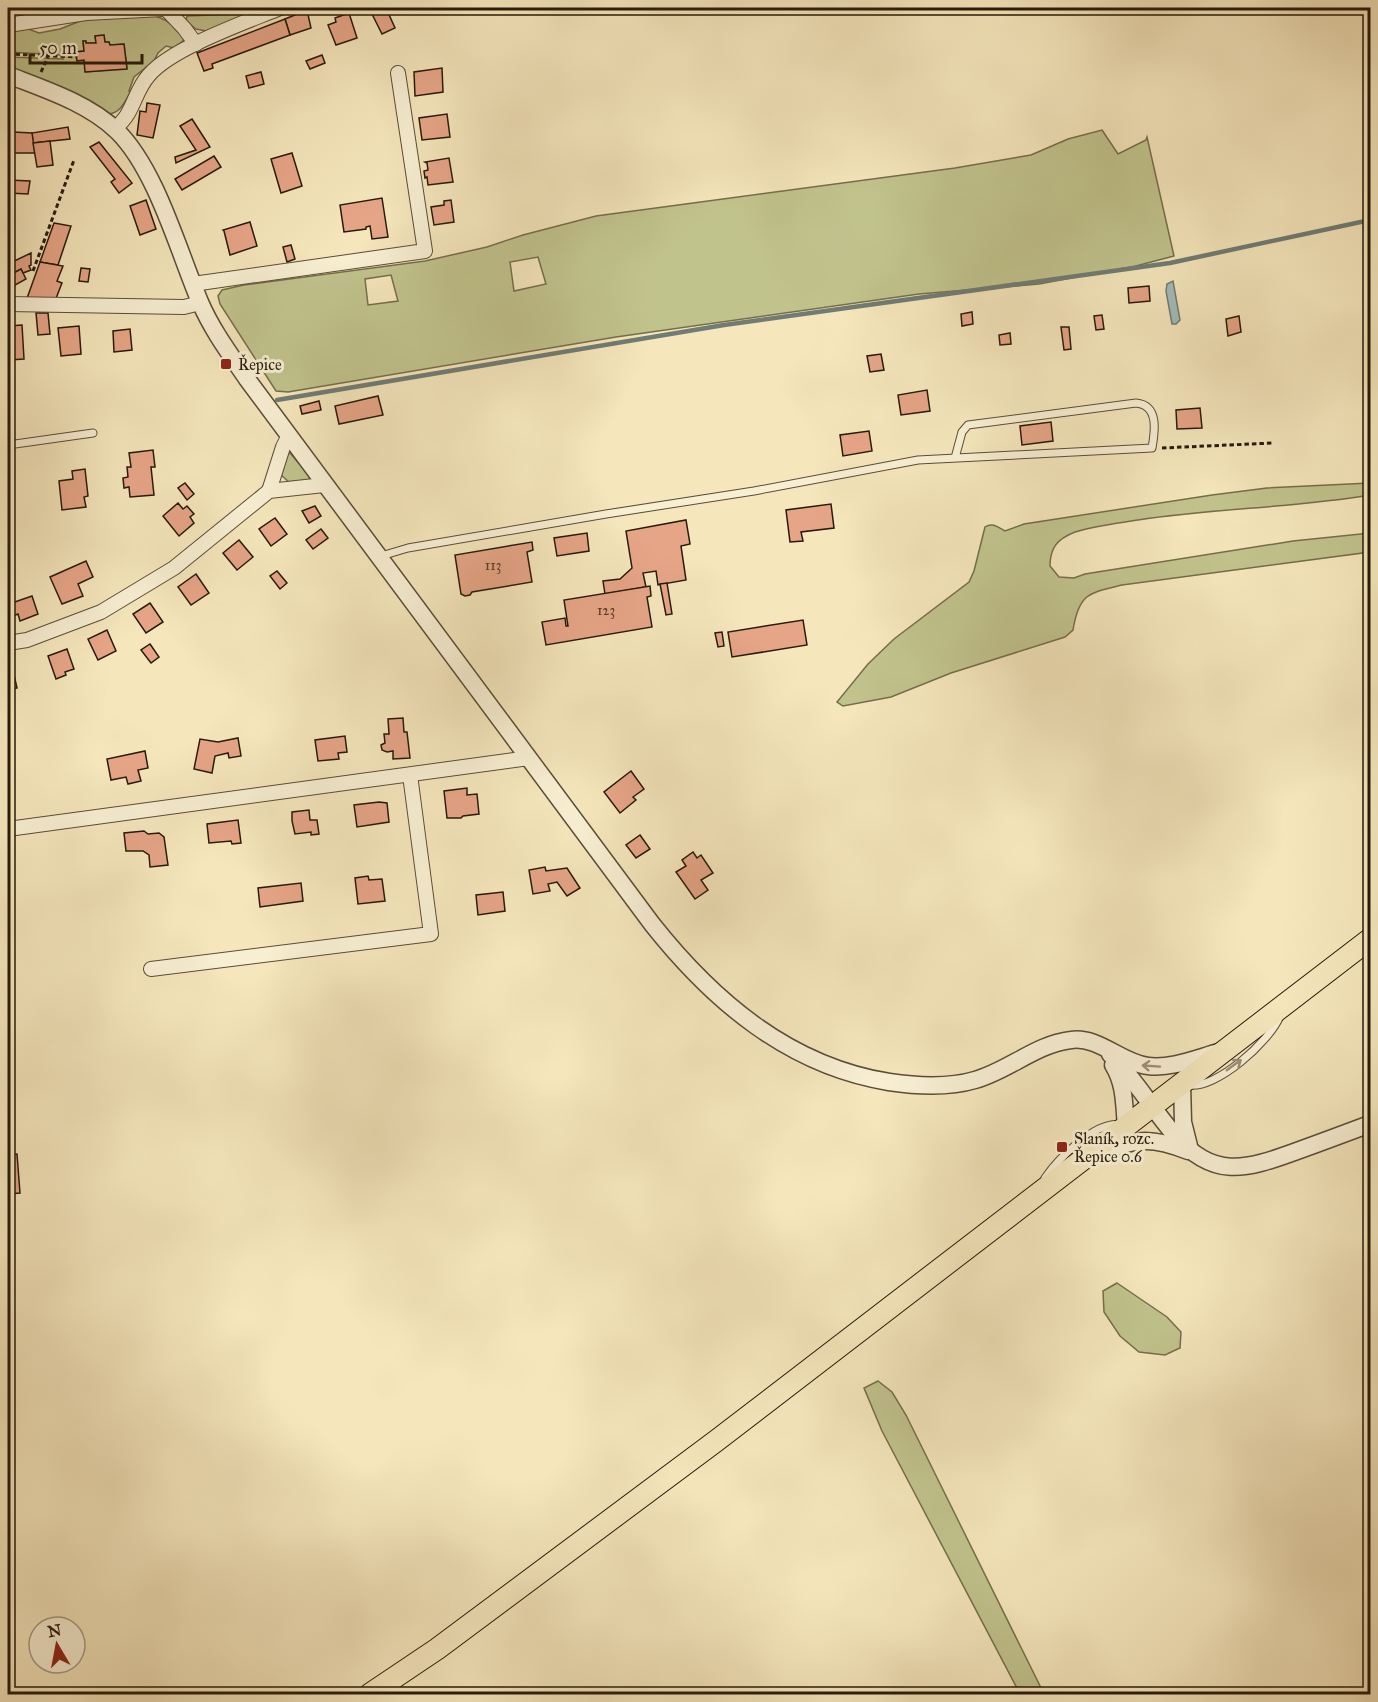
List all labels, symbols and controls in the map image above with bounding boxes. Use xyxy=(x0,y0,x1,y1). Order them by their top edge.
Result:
scale bar xyxy=(30,27,142,65)
text: 50 m xyxy=(39,37,77,59)
place label: Řepice xyxy=(238,353,282,374)
marker: Řepice xyxy=(219,357,233,371)
house number: 113 xyxy=(485,557,501,574)
house number: 123 xyxy=(597,602,615,619)
one-way arrow xyxy=(1226,1059,1242,1071)
one-way arrow xyxy=(1142,1060,1162,1071)
place label: Slaník, rozc. Řepice 0.6 xyxy=(1074,1129,1154,1166)
marker: Slaník, rozc. Řepice 0.6 xyxy=(1055,1140,1069,1154)
north arrow xyxy=(27,1615,87,1675)
text: N xyxy=(46,1620,63,1641)

